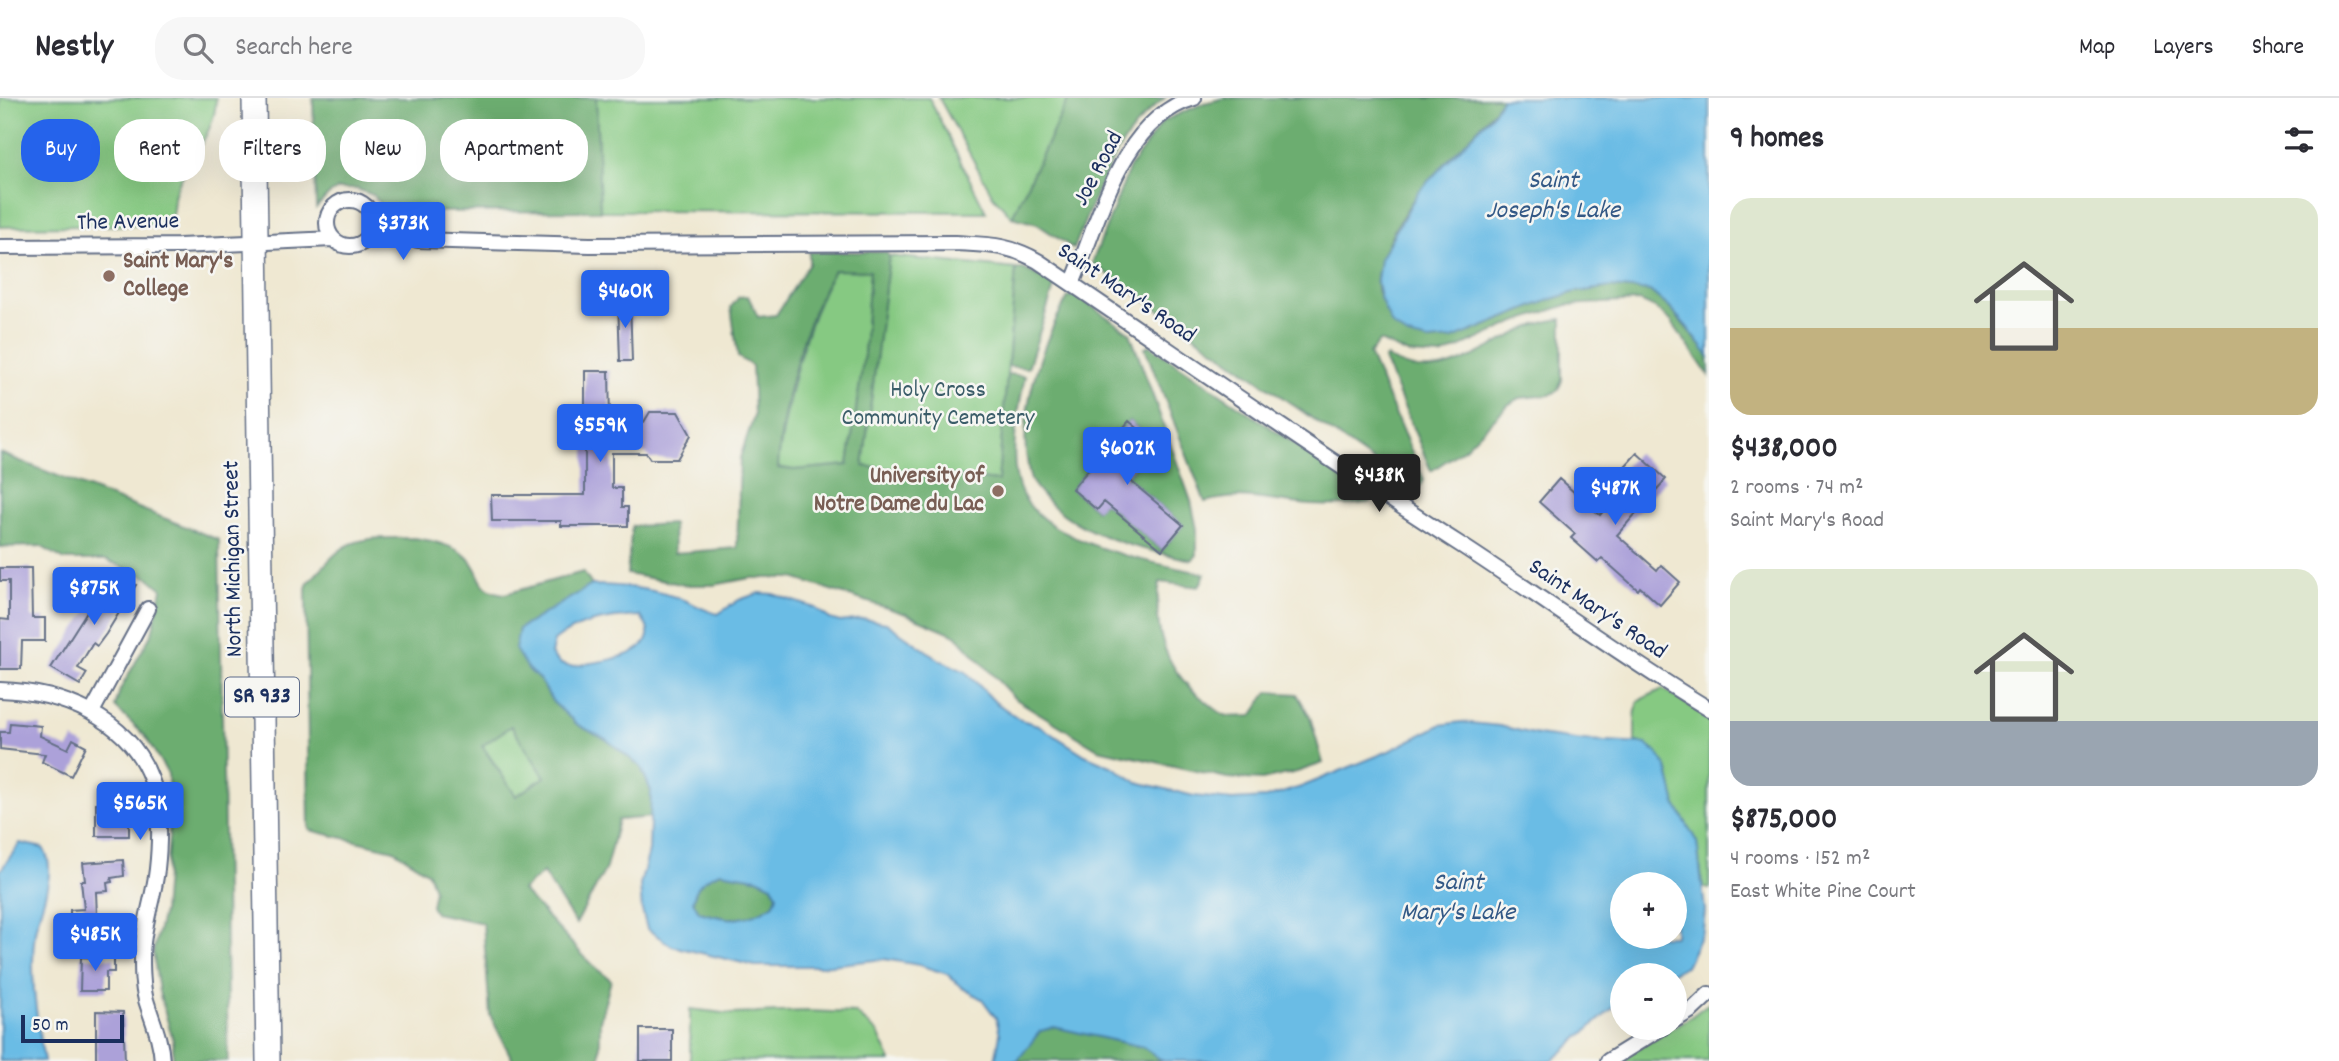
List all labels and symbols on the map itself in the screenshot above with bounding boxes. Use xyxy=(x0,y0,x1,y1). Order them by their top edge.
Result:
street label: Joe Road xyxy=(1065,126,1133,212)
water label: Saint Joseph's Lake xyxy=(1486,163,1622,230)
pin: $373K xyxy=(354,202,452,262)
street label: The Avenue xyxy=(77,205,179,241)
street label: Saint Mary's Road xyxy=(1050,235,1202,353)
place label: Saint Mary's College xyxy=(123,245,233,307)
marker: Saint Mary's College xyxy=(101,268,117,284)
pin: $460K xyxy=(576,271,674,330)
park label: Holy Cross Community Cemetery xyxy=(842,374,1036,436)
pin: $559K xyxy=(551,404,649,464)
pin: $602K xyxy=(1078,428,1176,487)
pin: $438K xyxy=(1330,454,1428,514)
street label: North Michigan Street xyxy=(215,460,253,658)
place label: University of Notre Dame du Lac xyxy=(814,460,986,522)
pin: $487K xyxy=(1566,468,1664,527)
marker: University of Notre Dame du Lac xyxy=(990,483,1006,499)
street label: Saint Mary's Road xyxy=(1521,551,1673,669)
pin: $875K xyxy=(45,568,143,627)
road number: SR 933 xyxy=(225,678,299,716)
pin: $565K xyxy=(91,782,189,842)
water label: Saint Mary's Lake xyxy=(1401,865,1517,932)
pin: $485K xyxy=(46,914,144,973)
scale bar xyxy=(21,1012,124,1044)

